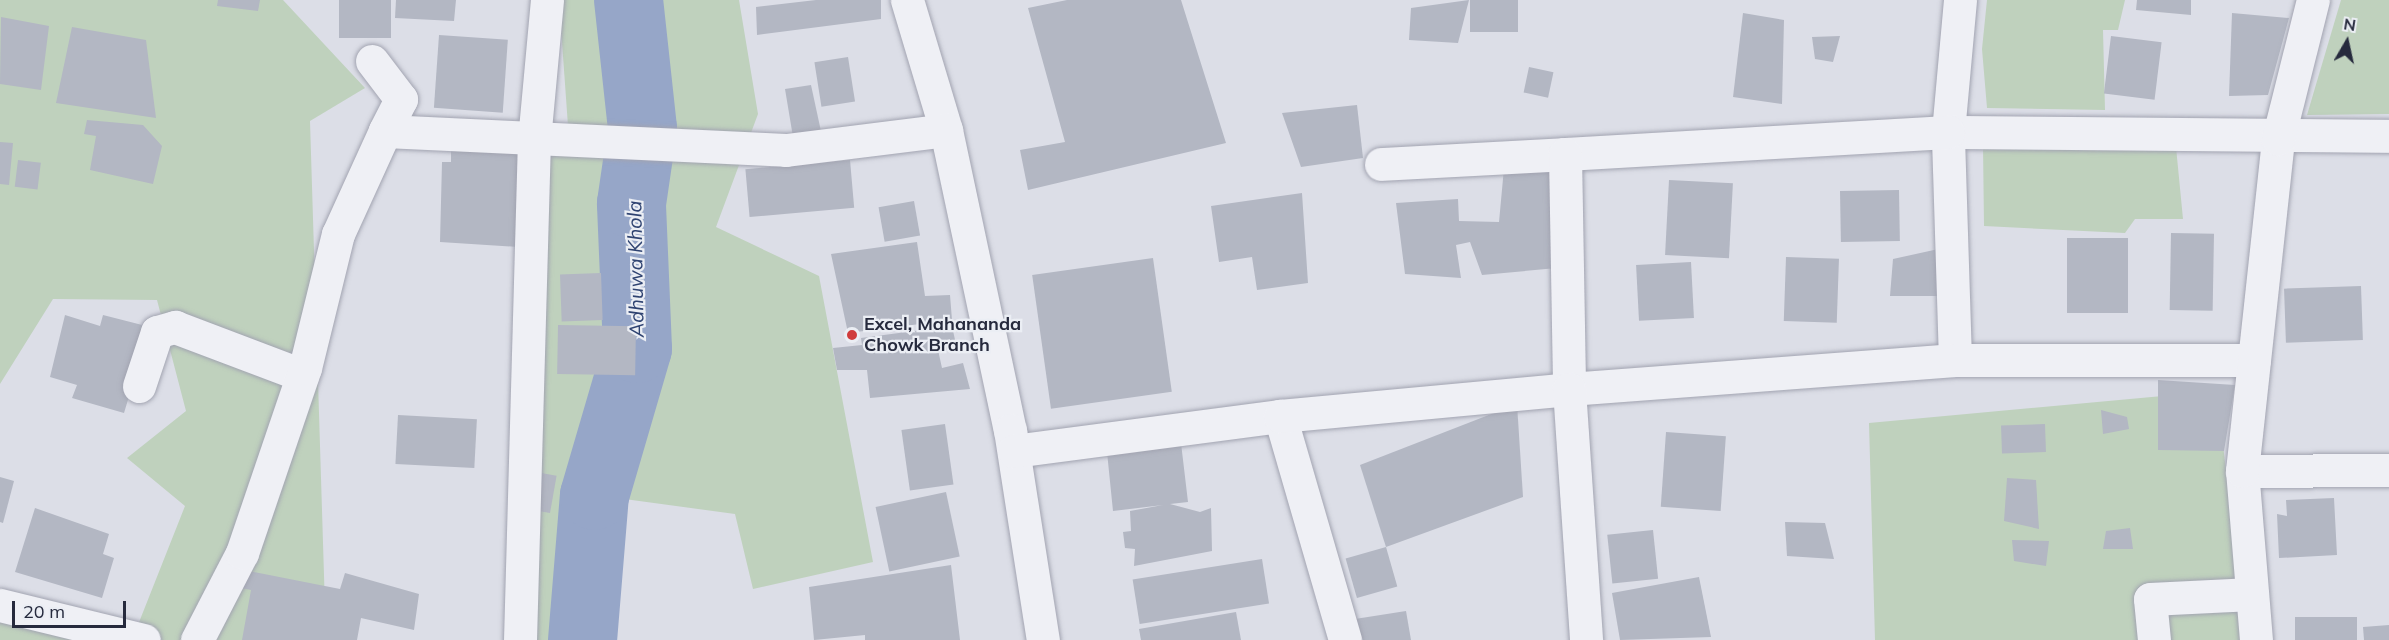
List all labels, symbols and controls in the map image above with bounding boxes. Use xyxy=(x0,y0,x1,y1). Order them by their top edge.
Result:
north arrow xyxy=(2317,12,2377,72)
text: N xyxy=(2342,13,2357,35)
water label: Adhuwa Khola xyxy=(622,200,648,338)
place label: Excel, Mahananda Chowk Branch xyxy=(864,314,1021,356)
marker: Excel, Mahananda Chowk Branch xyxy=(845,328,859,342)
scale bar xyxy=(15,589,129,627)
text: 20 m xyxy=(23,600,65,623)

